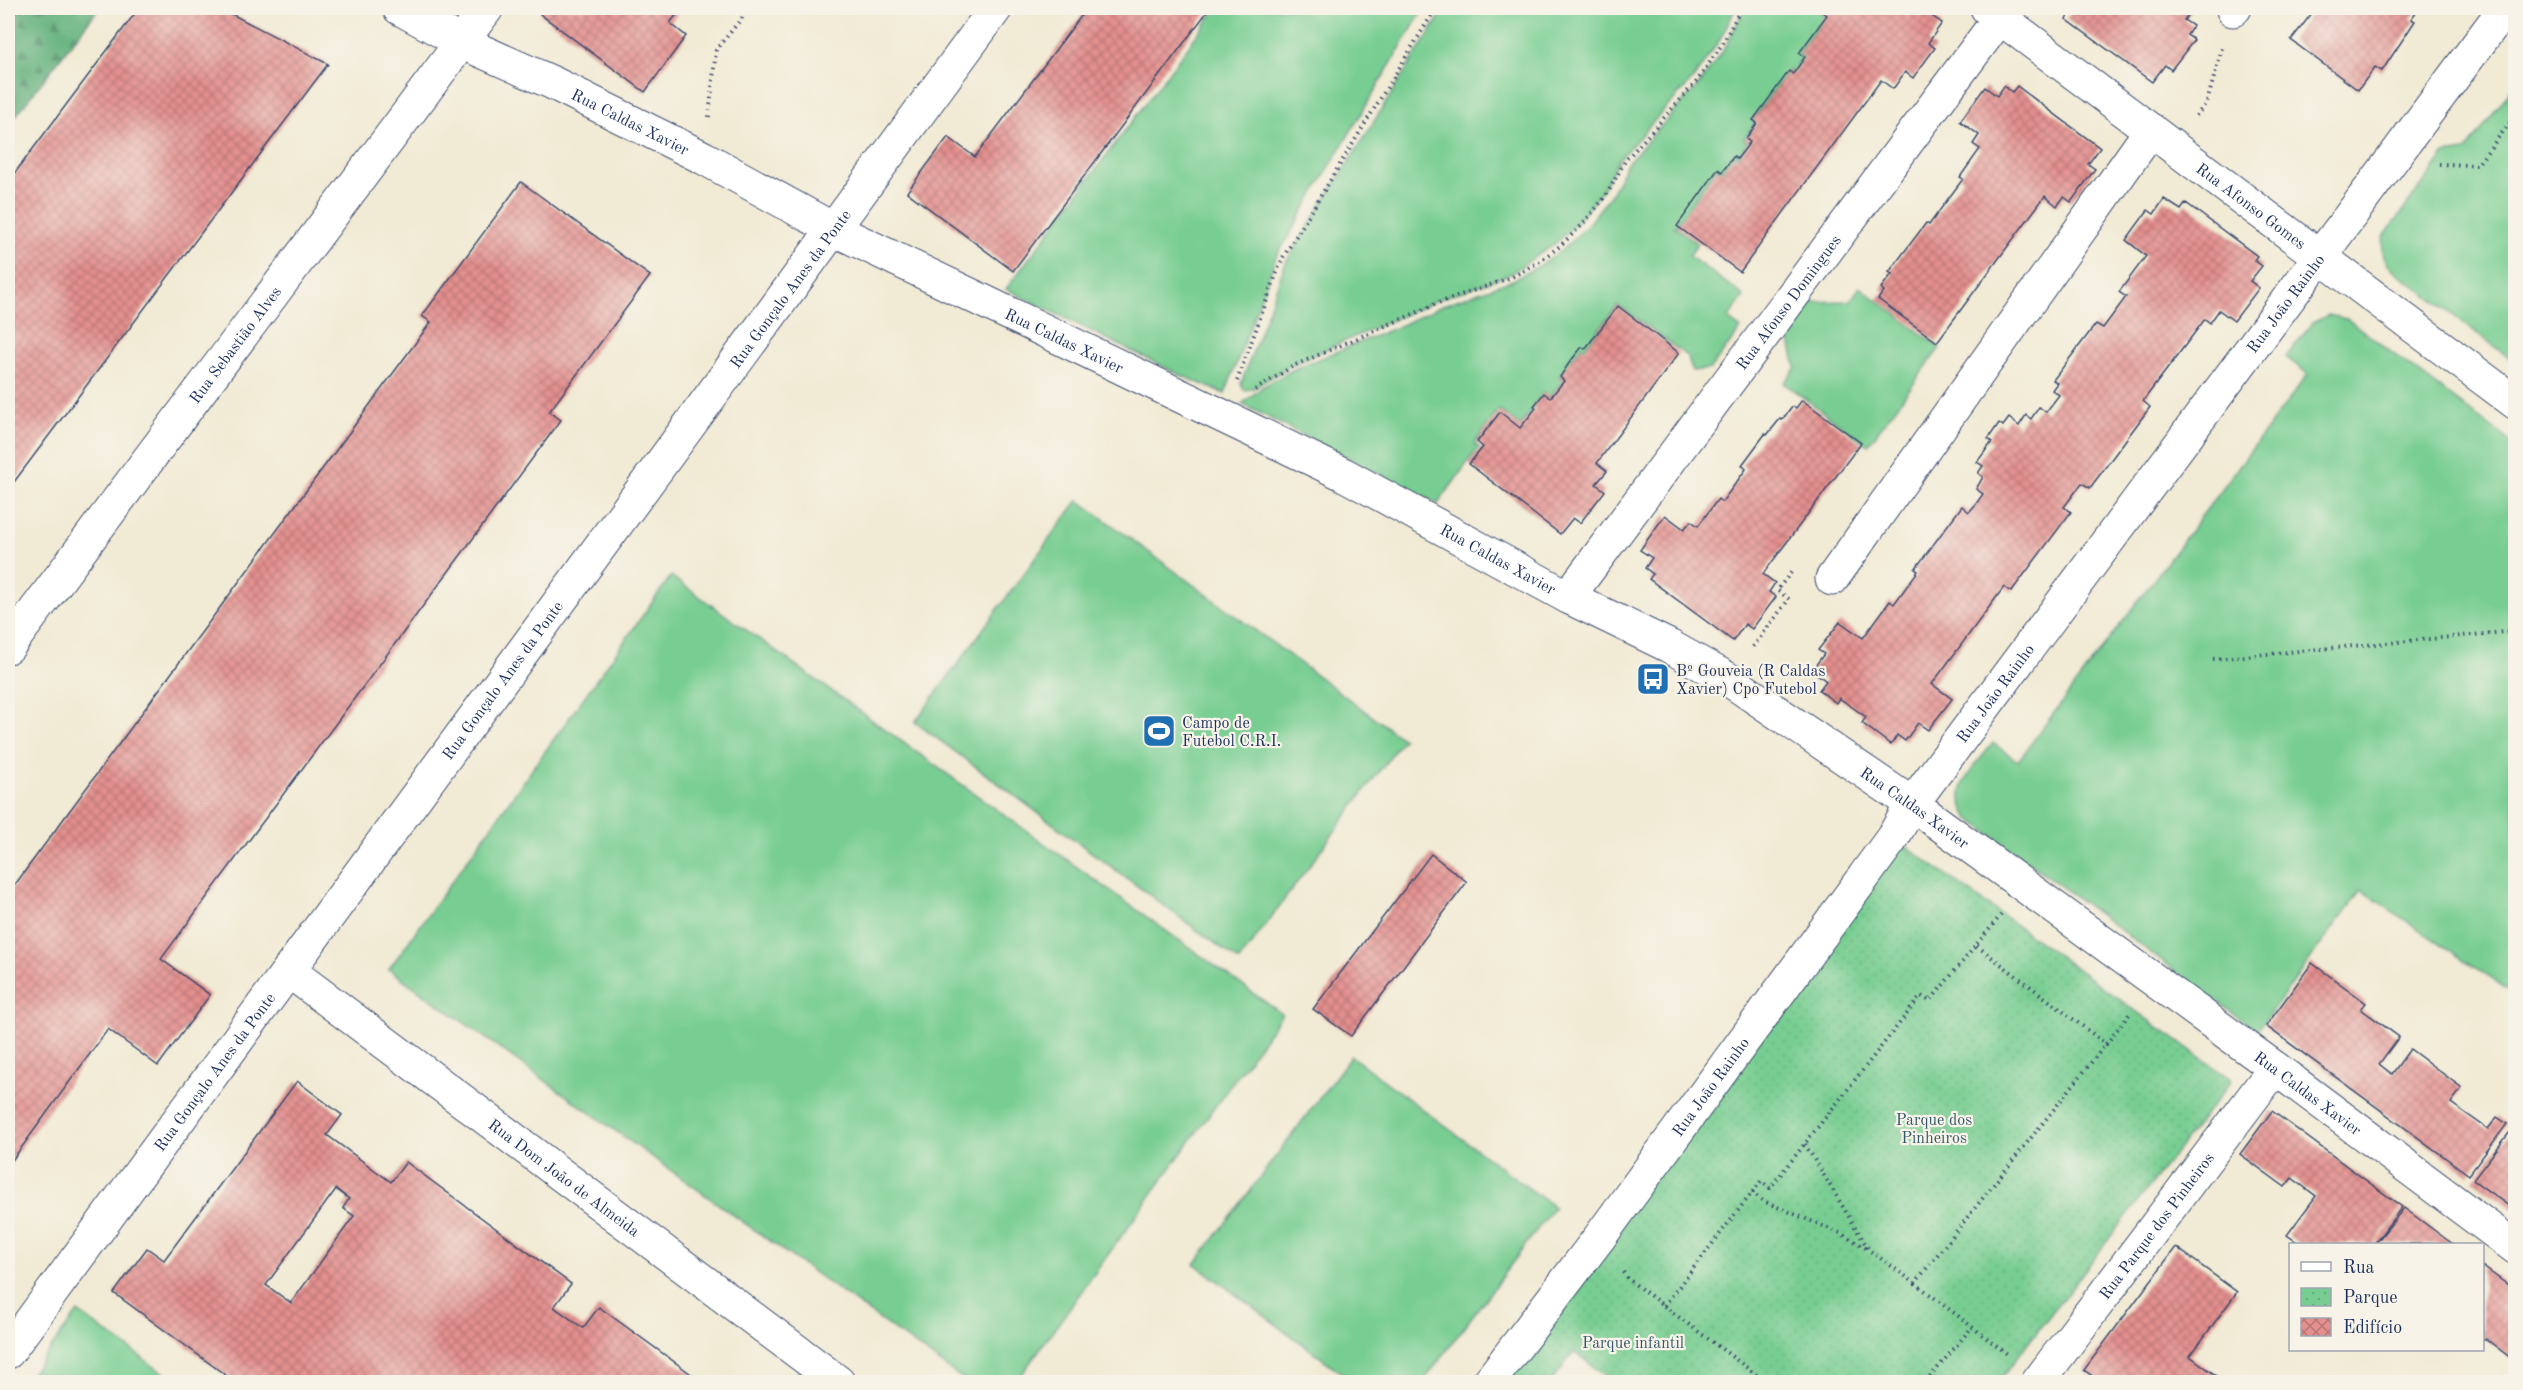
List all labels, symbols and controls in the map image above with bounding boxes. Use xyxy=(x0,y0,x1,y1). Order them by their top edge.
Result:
street label: Rua Caldas Xavier xyxy=(568,87,691,159)
street label: Rua Afonso Gomes xyxy=(2192,161,2308,253)
street label: Rua Gonçalo Anes da Ponte xyxy=(728,207,855,372)
street label: Rua Afonso Domingues xyxy=(1734,233,1845,373)
street label: Rua João Rainho xyxy=(2245,252,2328,357)
street label: Rua Sebastião Alves xyxy=(187,284,285,407)
street label: Rua Caldas Xavier xyxy=(1002,307,1126,377)
street label: Rua Caldas Xavier xyxy=(1437,523,1558,599)
street label: Rua Gonçalo Anes da Ponte xyxy=(440,599,567,763)
street label: Rua João Rainho xyxy=(1955,642,2038,746)
bus stop icon: Bº Gouveia (R Caldas Xavier) Cpo Futebol xyxy=(1635,661,1671,697)
place label: Bº Gouveia (R Caldas Xavier) Cpo Futebol xyxy=(1676,663,1825,698)
sports icon: Campo de Futebol C.R.I. xyxy=(1141,713,1177,749)
place label: Campo de Futebol C.R.I. xyxy=(1182,716,1281,750)
street label: Rua Caldas Xavier xyxy=(1856,765,1972,853)
street label: Rua Gonçalo Anes da Ponte xyxy=(152,991,279,1155)
street label: Rua João Rainho xyxy=(1670,1035,1753,1140)
street label: Rua Caldas Xavier xyxy=(2250,1049,2364,1140)
park label: Parque dos Pinheiros xyxy=(1896,1113,1972,1147)
street label: Rua Dom João de Almeida xyxy=(485,1117,642,1240)
street label: Rua Parque dos Pinheiros xyxy=(2097,1150,2218,1303)
legend xyxy=(2289,1243,2484,1351)
text: Rua xyxy=(2343,1259,2374,1277)
text: Parque xyxy=(2343,1289,2398,1307)
text: Edifício xyxy=(2343,1319,2402,1337)
park label: Parque infantil xyxy=(1582,1336,1684,1352)

